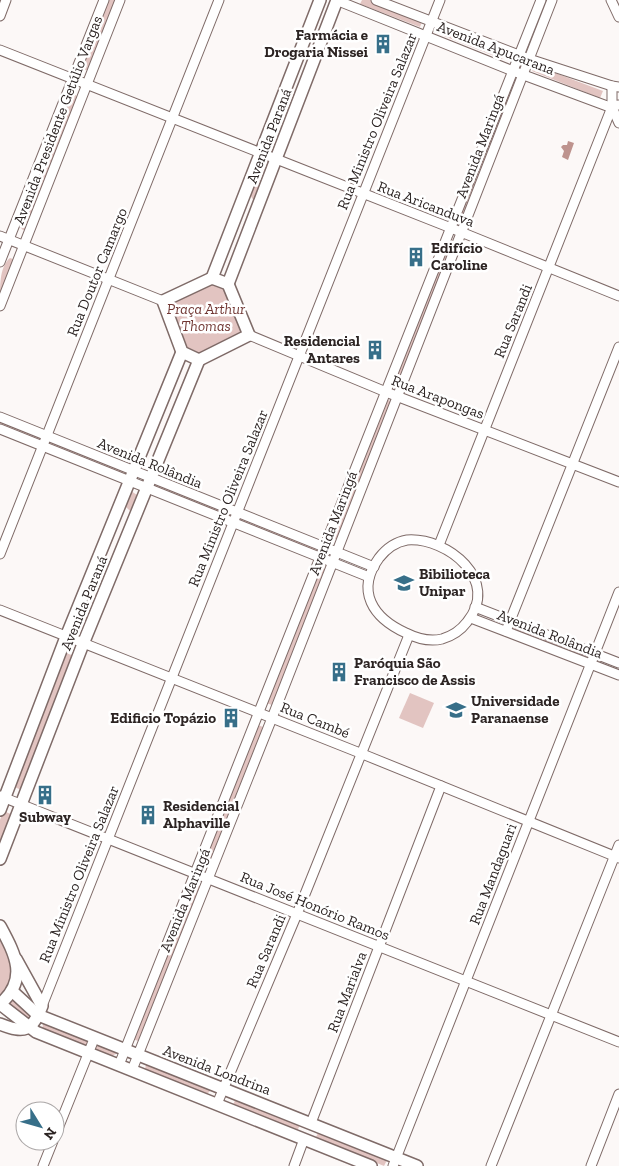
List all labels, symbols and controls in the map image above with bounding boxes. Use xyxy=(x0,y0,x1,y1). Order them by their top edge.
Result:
street label: Avenida Presidente Getúlio Vargas xyxy=(10,13,106,227)
street label: Avenida Apucarana xyxy=(435,17,557,79)
place label: Farmácia e Drogaria Nissei xyxy=(264,26,369,61)
street label: Rua Ministro Oliveira Salazar xyxy=(333,30,421,212)
building icon: Farmácia e Drogaria Nissei xyxy=(372,33,394,55)
street label: Avenida Paraná xyxy=(243,86,295,186)
street label: Avenida Maringá xyxy=(452,91,508,201)
street label: Rua Aricanduva xyxy=(375,177,477,231)
street label: Rua Doutor Camargo xyxy=(63,205,131,339)
place label: Edifício Caroline xyxy=(431,239,488,274)
building icon: Edifício Caroline xyxy=(405,246,427,268)
street label: Rua Sarandi xyxy=(490,281,536,361)
park label: Praça Arthur Thomas xyxy=(167,300,246,335)
place label: Residencial Antares xyxy=(284,332,360,367)
building icon: Residencial Antares xyxy=(364,339,386,361)
street label: Rua Arapongas xyxy=(389,371,487,423)
street label: Rua Ministro Oliveira Salazar xyxy=(184,407,272,589)
street label: Avenida Rolândia xyxy=(95,434,205,492)
street label: Avenida Maringá xyxy=(305,468,361,578)
street label: Avenida Paraná xyxy=(57,553,111,653)
place label: Bibilioteca Unipar xyxy=(419,565,490,600)
school or university icon: Bibilioteca Unipar xyxy=(393,572,415,594)
street label: Avenida Rolândia xyxy=(495,606,605,662)
place label: Paróquia São Francisco de Assis xyxy=(354,654,475,689)
building icon: Paróquia São Francisco de Assis xyxy=(328,661,350,683)
place label: Universidade Paranaense xyxy=(471,692,559,727)
street label: Rua Cambé xyxy=(278,698,352,742)
school or university icon: Universidade Paranaense xyxy=(445,699,467,721)
building icon: Edificio Topázio xyxy=(220,707,242,729)
place label: Edificio Topázio xyxy=(110,709,216,727)
street label: Rua Ministro Oliveira Salazar xyxy=(35,783,123,965)
building icon: Subway xyxy=(34,784,56,806)
place label: Residencial Alphaville xyxy=(163,797,239,832)
building icon: Residencial Alphaville xyxy=(137,804,159,826)
place label: Subway xyxy=(19,808,71,826)
street label: Rua Mandaguari xyxy=(465,821,521,927)
street label: Avenida Maringá xyxy=(156,846,214,954)
street label: Rua José Honório Ramos xyxy=(238,868,392,944)
street label: Rua Sarandi xyxy=(242,912,290,990)
street label: Rua Marialva xyxy=(323,949,371,1035)
street label: Avenida Londrina xyxy=(160,1041,274,1099)
north arrow xyxy=(15,1101,65,1151)
text: N xyxy=(40,1124,60,1143)

